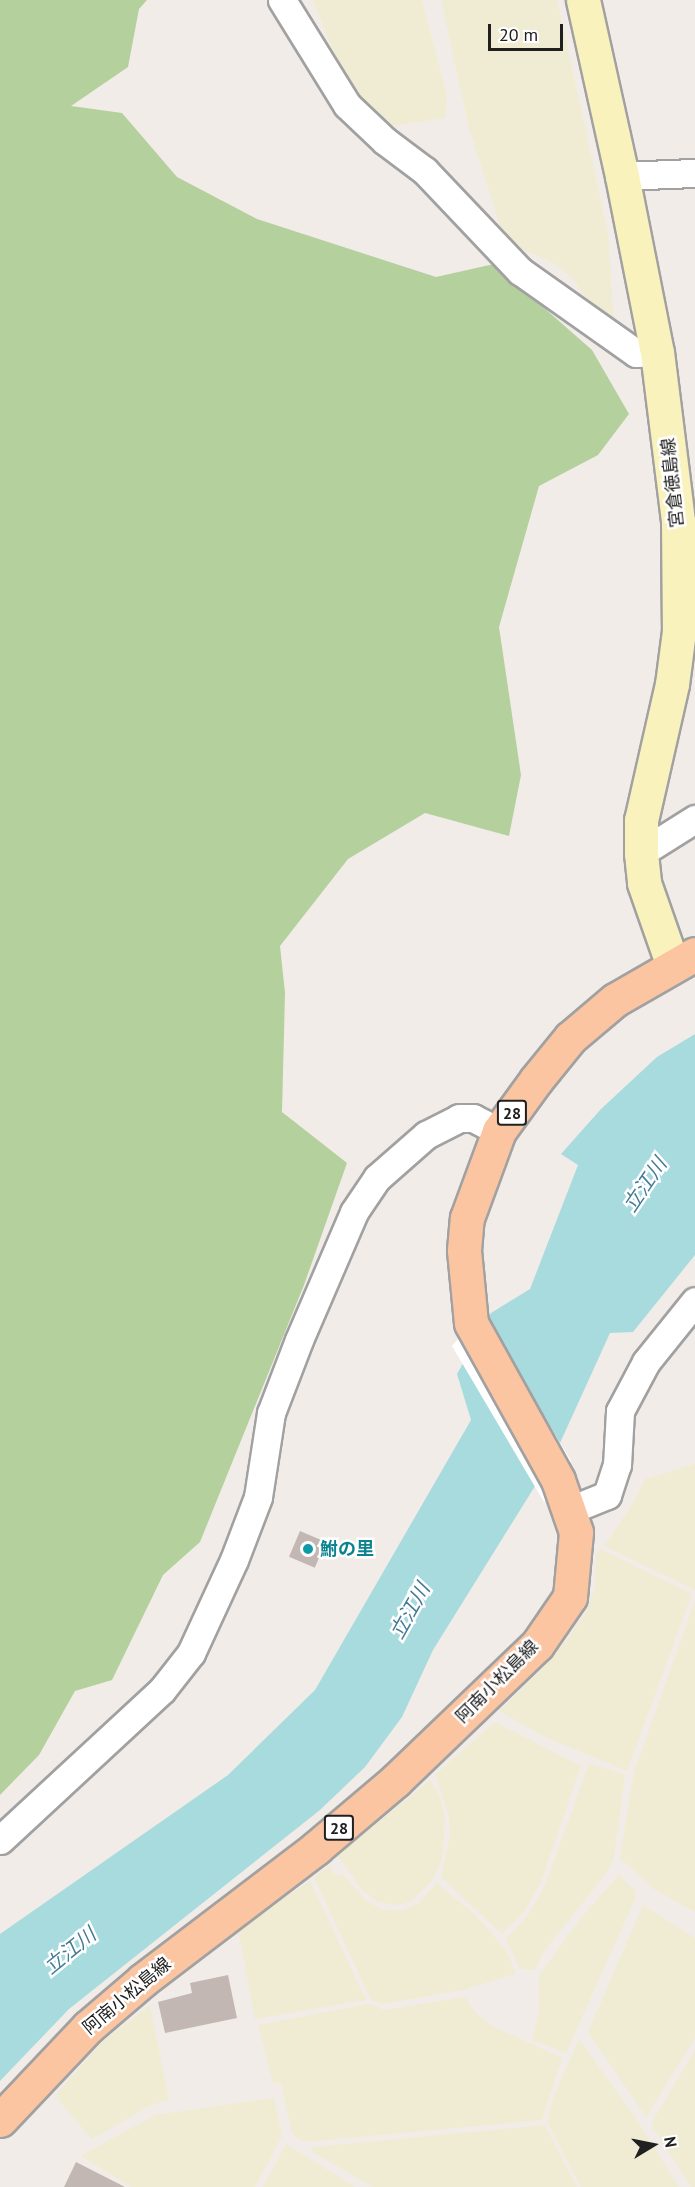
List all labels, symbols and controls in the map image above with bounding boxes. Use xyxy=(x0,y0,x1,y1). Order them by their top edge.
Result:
scale bar xyxy=(491,12,566,50)
text: 20 m xyxy=(499,23,538,46)
street label: 宮倉徳島線 xyxy=(658,437,688,529)
road number: 28 xyxy=(496,1100,528,1126)
water label: 立江川 xyxy=(618,1153,672,1217)
place label: 鮒の里 xyxy=(320,1538,374,1560)
marker: 鮒の里 xyxy=(301,1542,315,1556)
water label: 立江川 xyxy=(385,1579,435,1643)
street label: 阿南小松島線 xyxy=(451,1636,543,1728)
road number: 28 xyxy=(322,1815,356,1841)
water label: 立江川 xyxy=(39,1923,101,1979)
street label: 阿南小松島線 xyxy=(79,1953,175,2039)
north arrow xyxy=(623,2115,683,2175)
text: N xyxy=(660,2135,681,2149)

